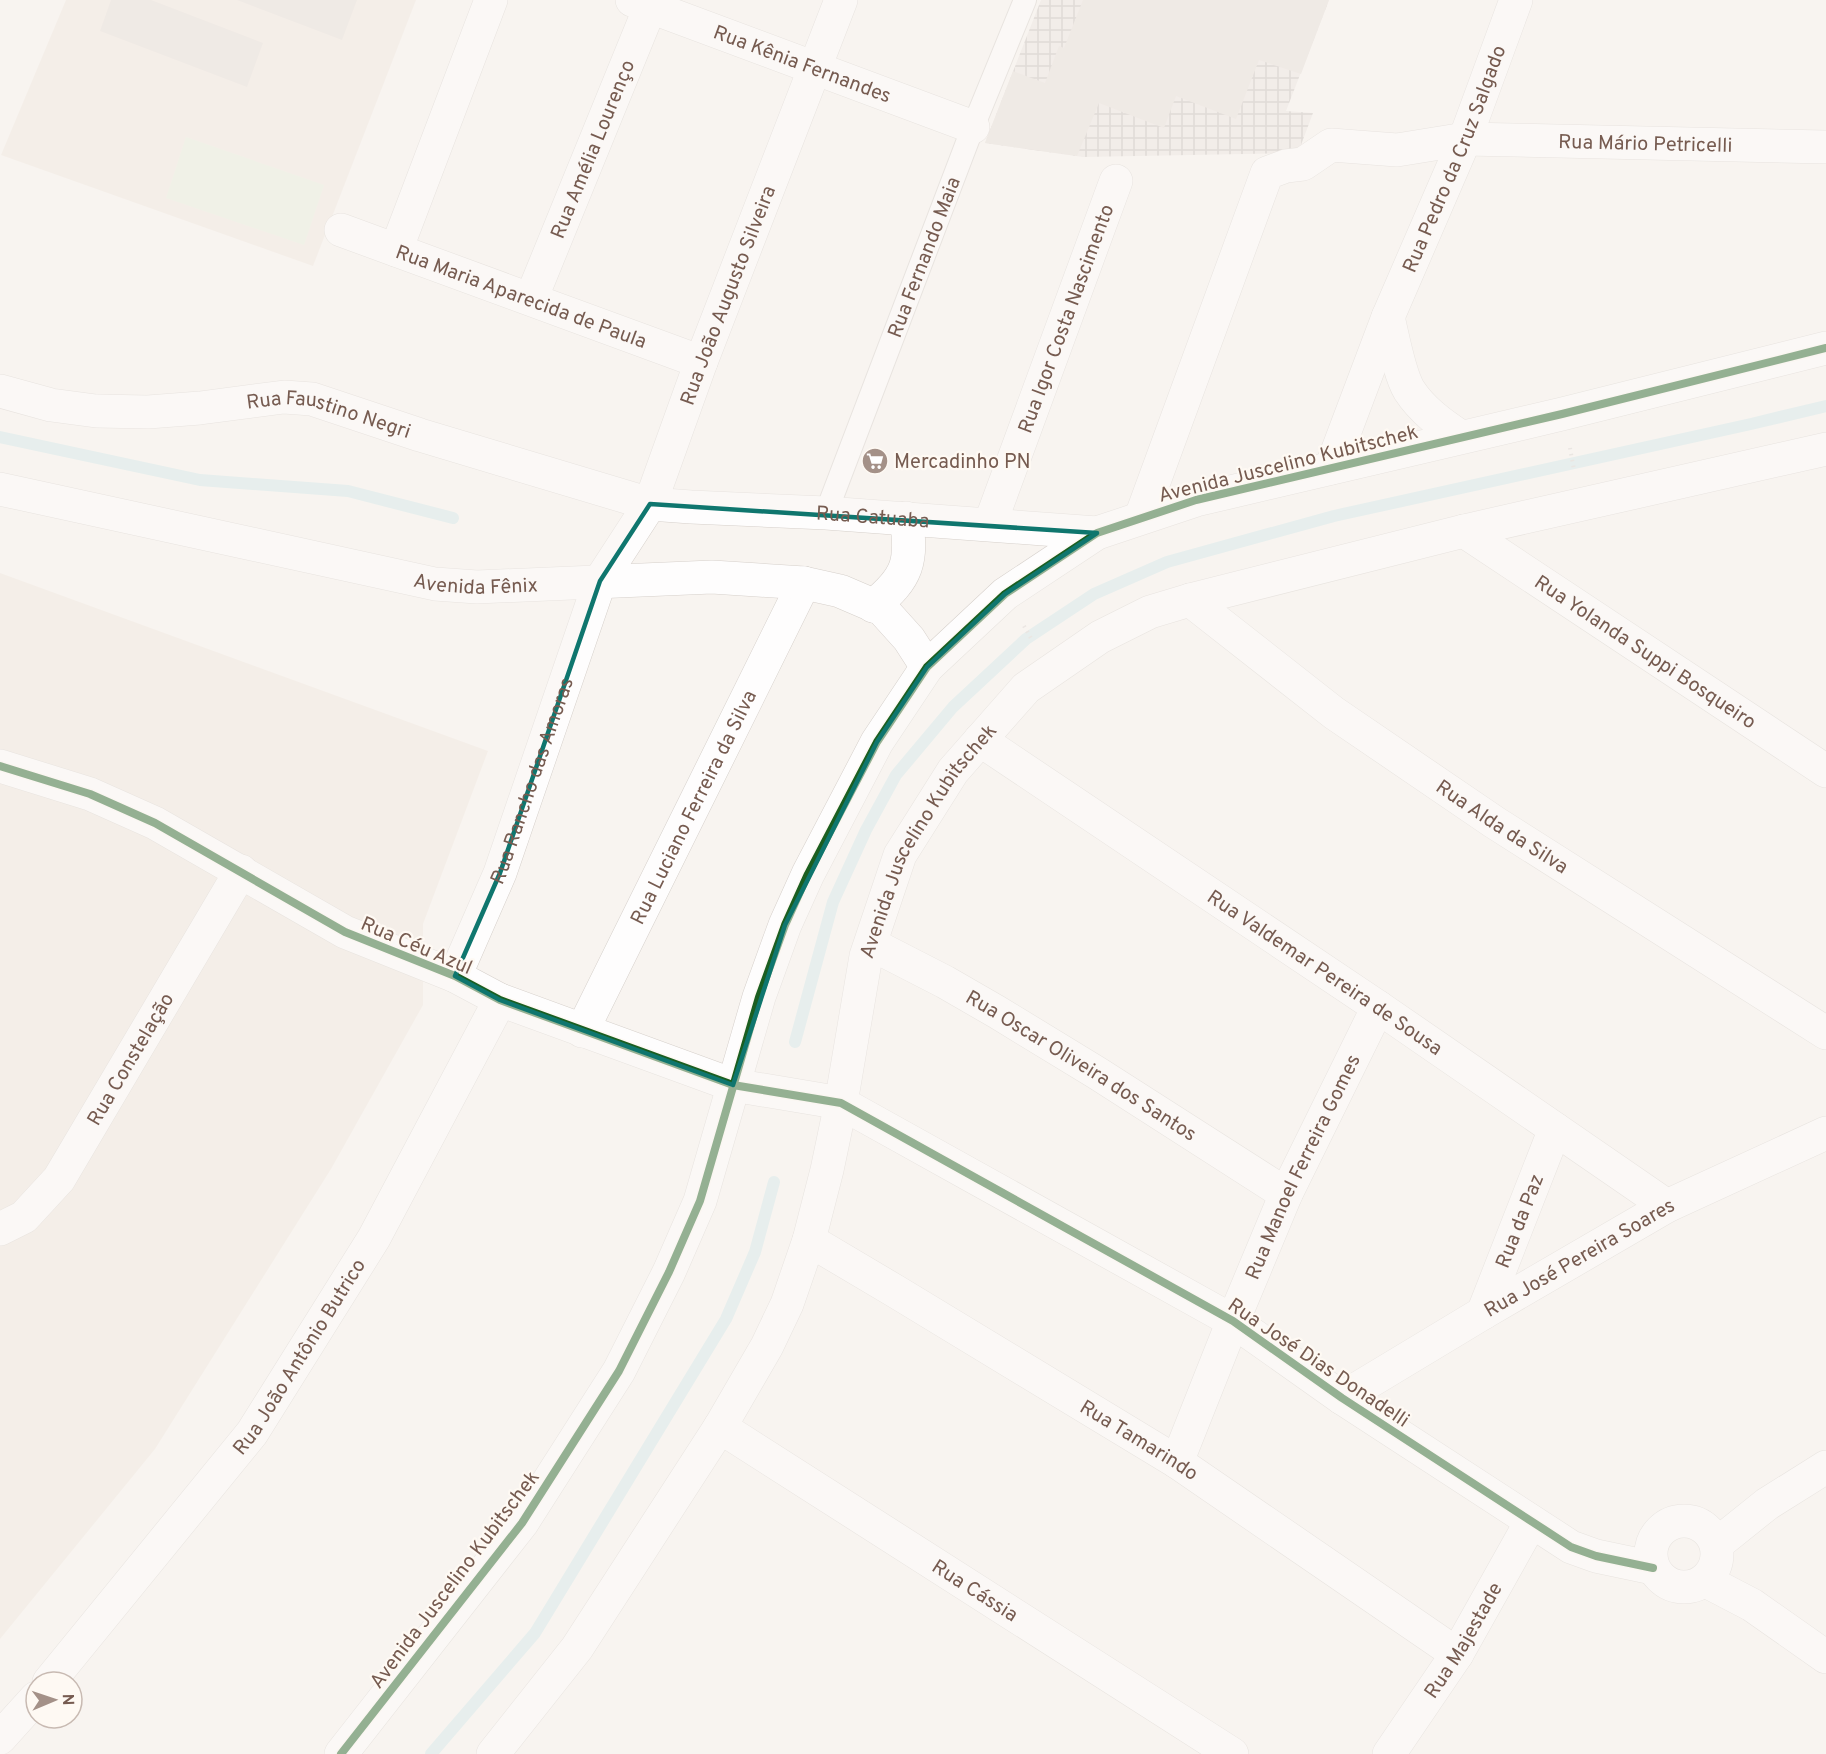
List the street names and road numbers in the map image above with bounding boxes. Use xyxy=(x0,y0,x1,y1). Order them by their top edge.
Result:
street label: Rua Kênia Fernandes xyxy=(709,20,894,110)
street label: Rua Pedro da Cruz Salgado xyxy=(1398,42,1513,277)
street label: Rua Amélia Lourenço xyxy=(546,56,642,243)
street label: Rua Mário Petricelli xyxy=(1558,130,1733,160)
street label: Rua Fernando Maia xyxy=(883,173,968,342)
street label: Rua João Augusto Silveira xyxy=(676,182,783,409)
street label: Rua Igor Costa Nascimento xyxy=(1013,201,1121,437)
street label: Rua Maria Aparecida de Paula xyxy=(391,240,650,356)
street label: Rua Faustino Negri xyxy=(245,386,414,446)
street label: Avenida Juscelino Kubitschek xyxy=(1156,420,1421,510)
street label: Rua Catuaba xyxy=(815,502,930,536)
street label: Avenida Fênix xyxy=(411,569,538,602)
street label: Rua Yolanda Suppi Bosqueiro xyxy=(1529,570,1761,736)
street label: Rua Rancho das Amoras xyxy=(486,675,581,889)
street label: Rua Luciano Ferreira da Silva xyxy=(626,686,764,929)
street label: Avenida Juscelino Kubitschek xyxy=(855,719,1003,962)
street label: Rua Alda da Silva xyxy=(1430,775,1573,881)
street label: Rua Valdemar Pereira de Sousa xyxy=(1201,885,1447,1063)
street label: Rua Céu Azul xyxy=(356,912,476,982)
street label: Rua Oscar Oliveira dos Santos xyxy=(960,986,1201,1148)
street label: Rua Constelação xyxy=(82,989,181,1131)
street label: Rua Manoel Ferreira Gomes xyxy=(1241,1050,1368,1284)
street label: Rua da Paz xyxy=(1491,1171,1551,1272)
street label: Rua José Pereira Soares xyxy=(1480,1193,1679,1324)
street label: Rua João Antônio Butrico xyxy=(228,1254,373,1461)
street label: Rua José Dias Donadelli xyxy=(1222,1293,1414,1434)
street label: Rua Tamarindo xyxy=(1074,1395,1203,1488)
street label: Avenida Juscelino Kubitschek xyxy=(365,1466,546,1695)
street label: Rua Cássia xyxy=(926,1555,1022,1629)
street label: Rua Majestade xyxy=(1419,1578,1510,1704)

